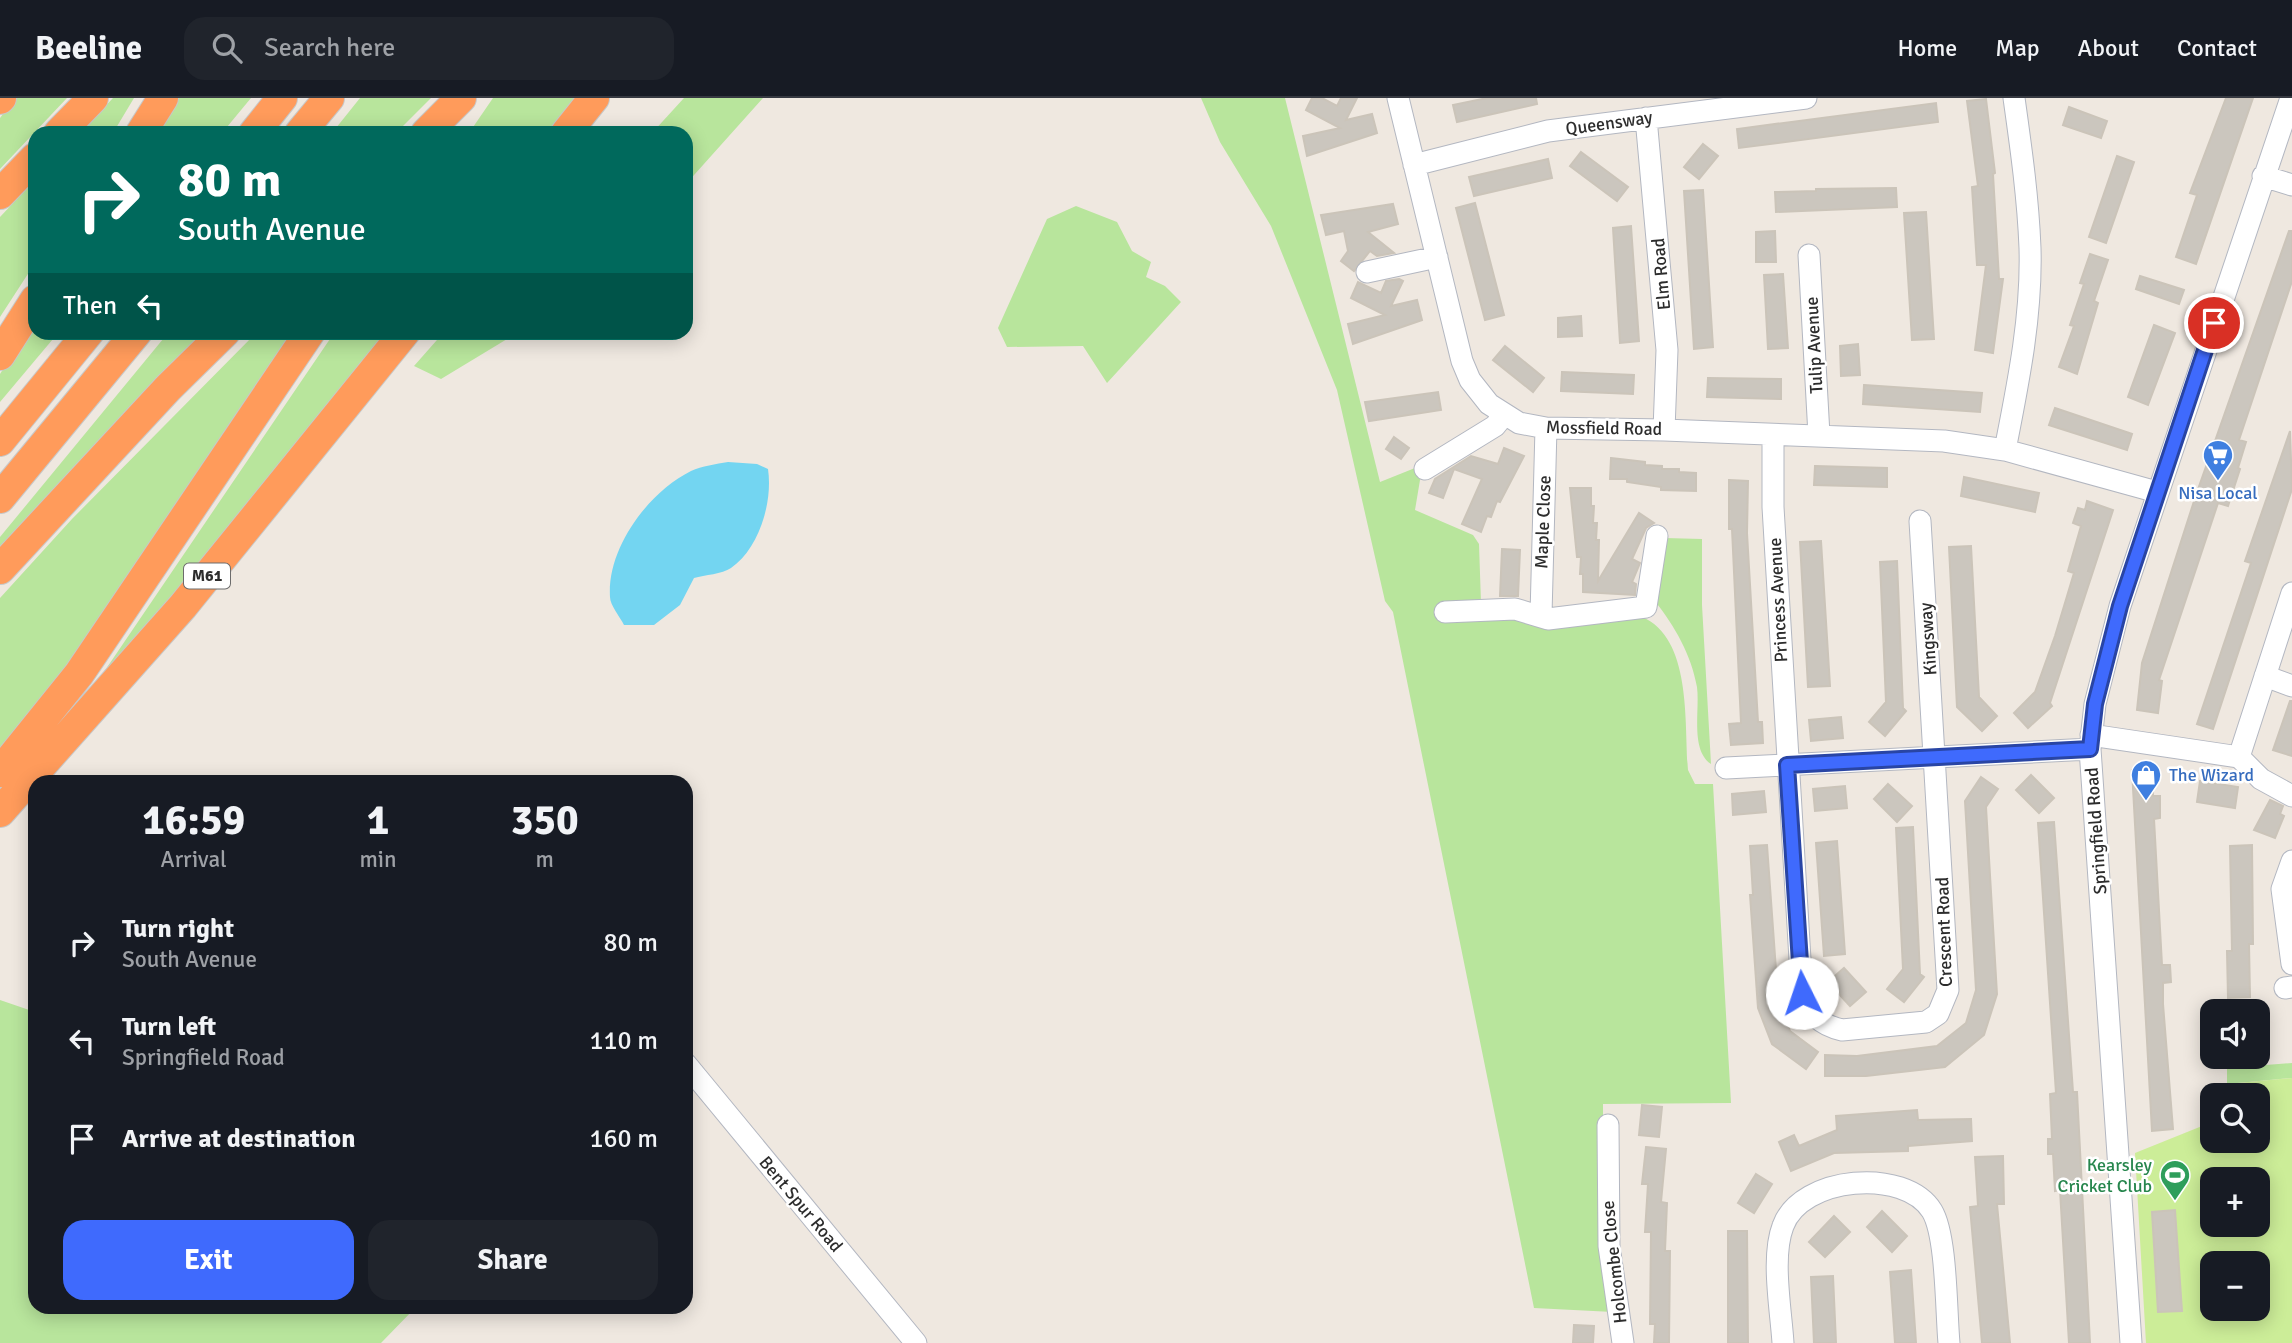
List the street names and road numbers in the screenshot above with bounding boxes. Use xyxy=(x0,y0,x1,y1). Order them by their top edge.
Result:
street label: Queensway xyxy=(1564,106,1654,140)
street label: Elm Road xyxy=(1647,237,1675,311)
street label: Tulip Avenue xyxy=(1800,296,1828,394)
street label: Mossfield Road xyxy=(1546,416,1662,440)
street label: Maple Close xyxy=(1530,475,1556,569)
street label: Princess Avenue xyxy=(1764,537,1792,663)
road number: M61 xyxy=(184,564,230,589)
street label: Kingsway xyxy=(1914,601,1942,676)
street label: Springfield Road xyxy=(2081,767,2111,895)
street label: Crescent Road xyxy=(1931,877,1957,987)
street label: Bent Spur Road xyxy=(754,1152,848,1256)
street label: Holcombe Close xyxy=(1597,1200,1631,1324)

